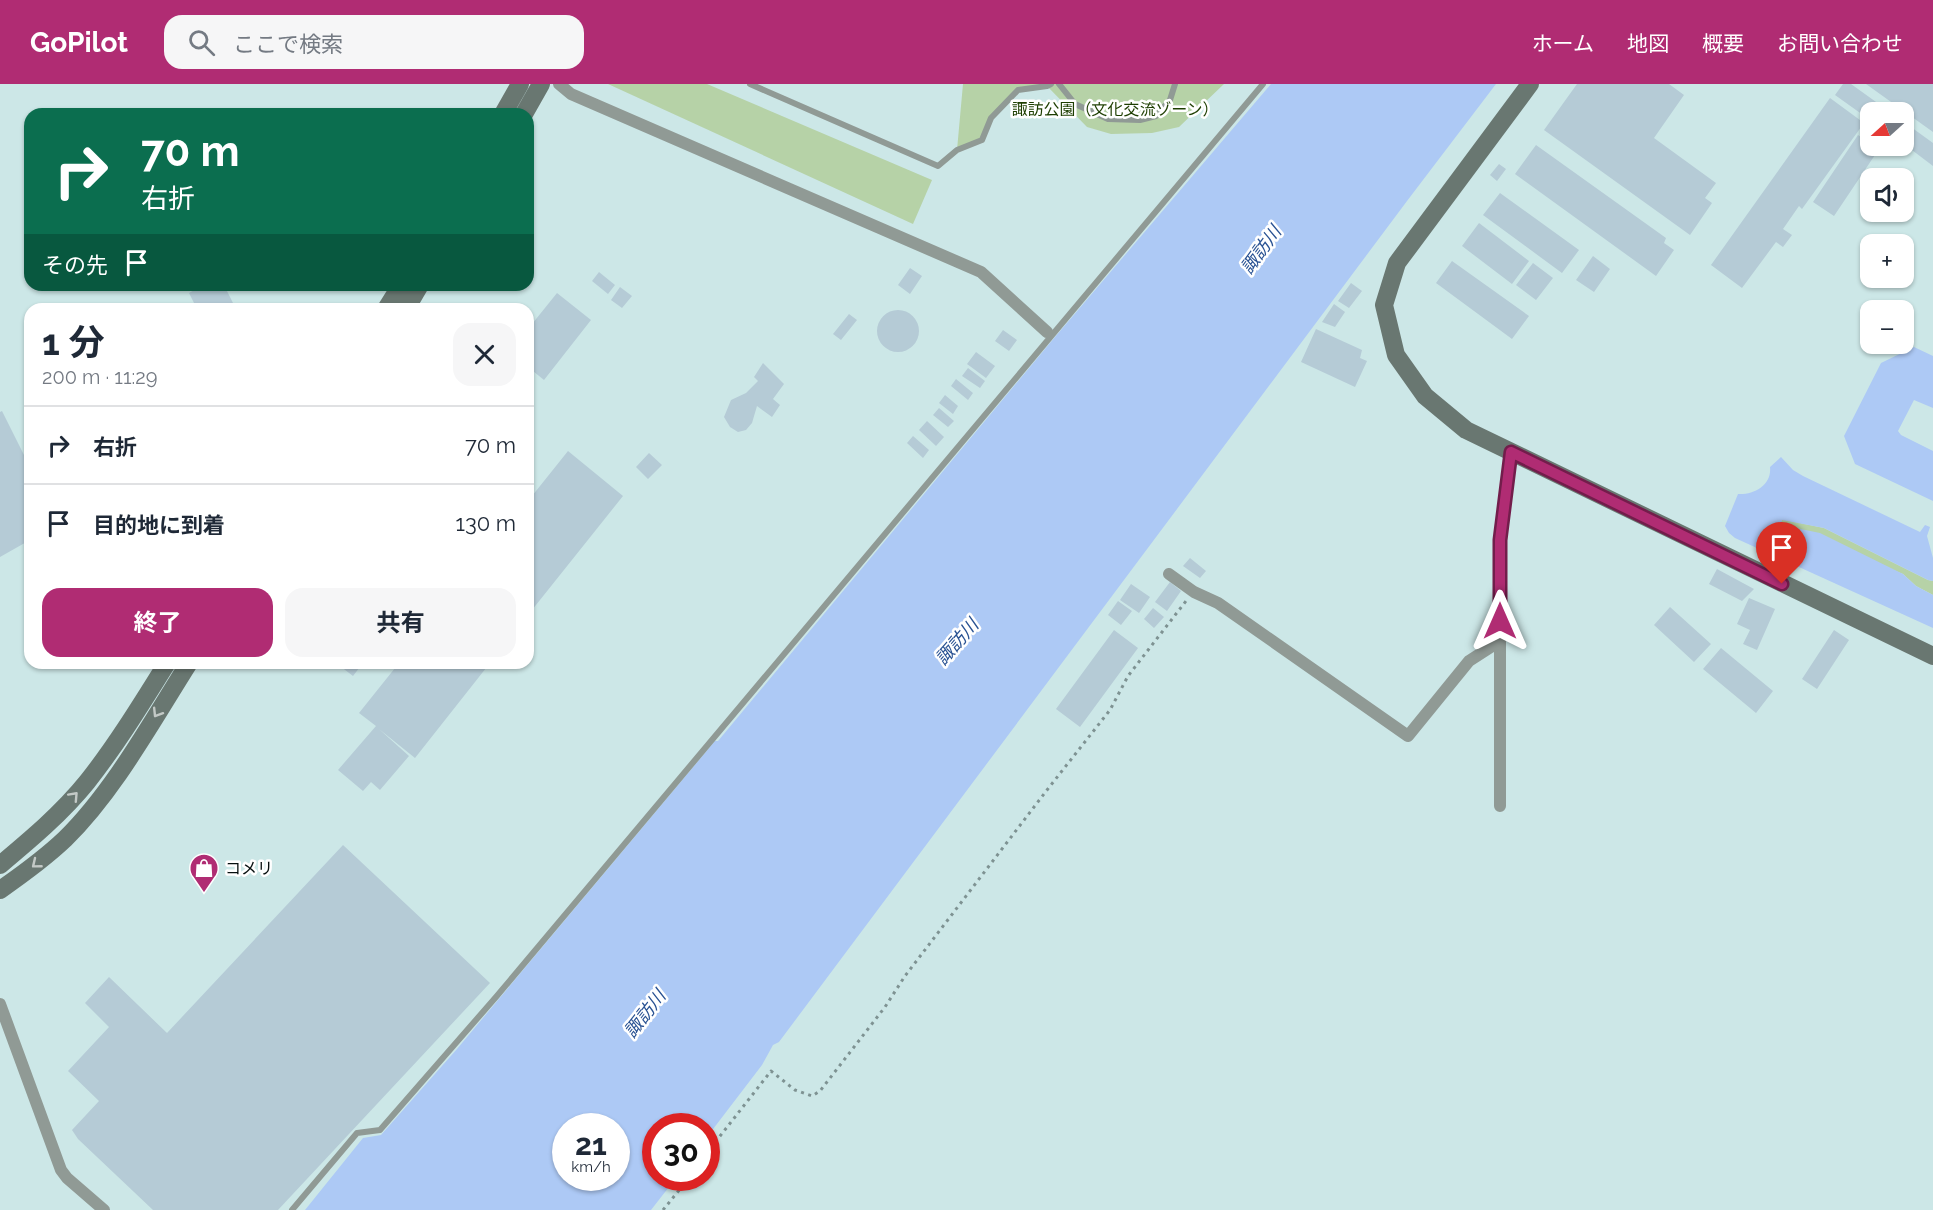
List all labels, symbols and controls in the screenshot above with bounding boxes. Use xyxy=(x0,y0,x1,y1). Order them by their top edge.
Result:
search box xyxy=(164,15,584,69)
text: GoPilot xyxy=(30,26,128,59)
icon: search xyxy=(185,26,218,59)
text: ここで検索 xyxy=(233,31,343,57)
text: ホーム xyxy=(1532,31,1594,56)
text: 地図 xyxy=(1627,31,1669,56)
text: 概要 xyxy=(1702,31,1744,56)
text: お問い合わせ xyxy=(1777,31,1903,56)
park label: 諏訪公園（文化交流ゾーン） xyxy=(1011,100,1219,119)
north arrow xyxy=(1860,102,1914,156)
map controls xyxy=(1860,102,1914,354)
text: 70 m xyxy=(141,127,240,176)
icon: right xyxy=(42,132,120,210)
button: sound xyxy=(1860,168,1914,222)
text: 右折 xyxy=(141,183,195,214)
water label: 諏訪川 xyxy=(1236,220,1286,278)
button: + xyxy=(1860,234,1914,288)
icon: arrive xyxy=(120,246,153,279)
text: その先 xyxy=(42,252,108,278)
button: − xyxy=(1860,300,1914,354)
text: 1 分 xyxy=(42,321,104,363)
button: close xyxy=(453,323,516,386)
text: 200 m · 11:29 xyxy=(42,365,157,389)
icon: right xyxy=(42,429,75,462)
text: 70 m xyxy=(465,432,516,458)
text: 右折 xyxy=(93,434,137,460)
icon: arrive xyxy=(42,507,75,540)
text: 130 m xyxy=(456,510,516,536)
text: 目的地に到着 xyxy=(93,512,225,538)
pin xyxy=(1756,522,1807,584)
icon: arrive xyxy=(1765,531,1798,564)
button: 終了 xyxy=(42,588,273,657)
button: 共有 xyxy=(285,588,516,657)
position arrow xyxy=(1468,589,1532,653)
water label: 諏訪川 xyxy=(931,613,984,669)
one-way arrow xyxy=(154,706,165,717)
one-way arrow xyxy=(66,793,77,804)
shop icon: コメリ xyxy=(188,852,220,894)
one-way arrow xyxy=(32,856,43,867)
place label: コメリ xyxy=(225,859,273,878)
water label: 諏訪川 xyxy=(620,984,671,1041)
speed limit sign: 30 xyxy=(642,1113,720,1191)
text: 21 xyxy=(575,1127,607,1162)
text: km/h xyxy=(571,1158,611,1176)

